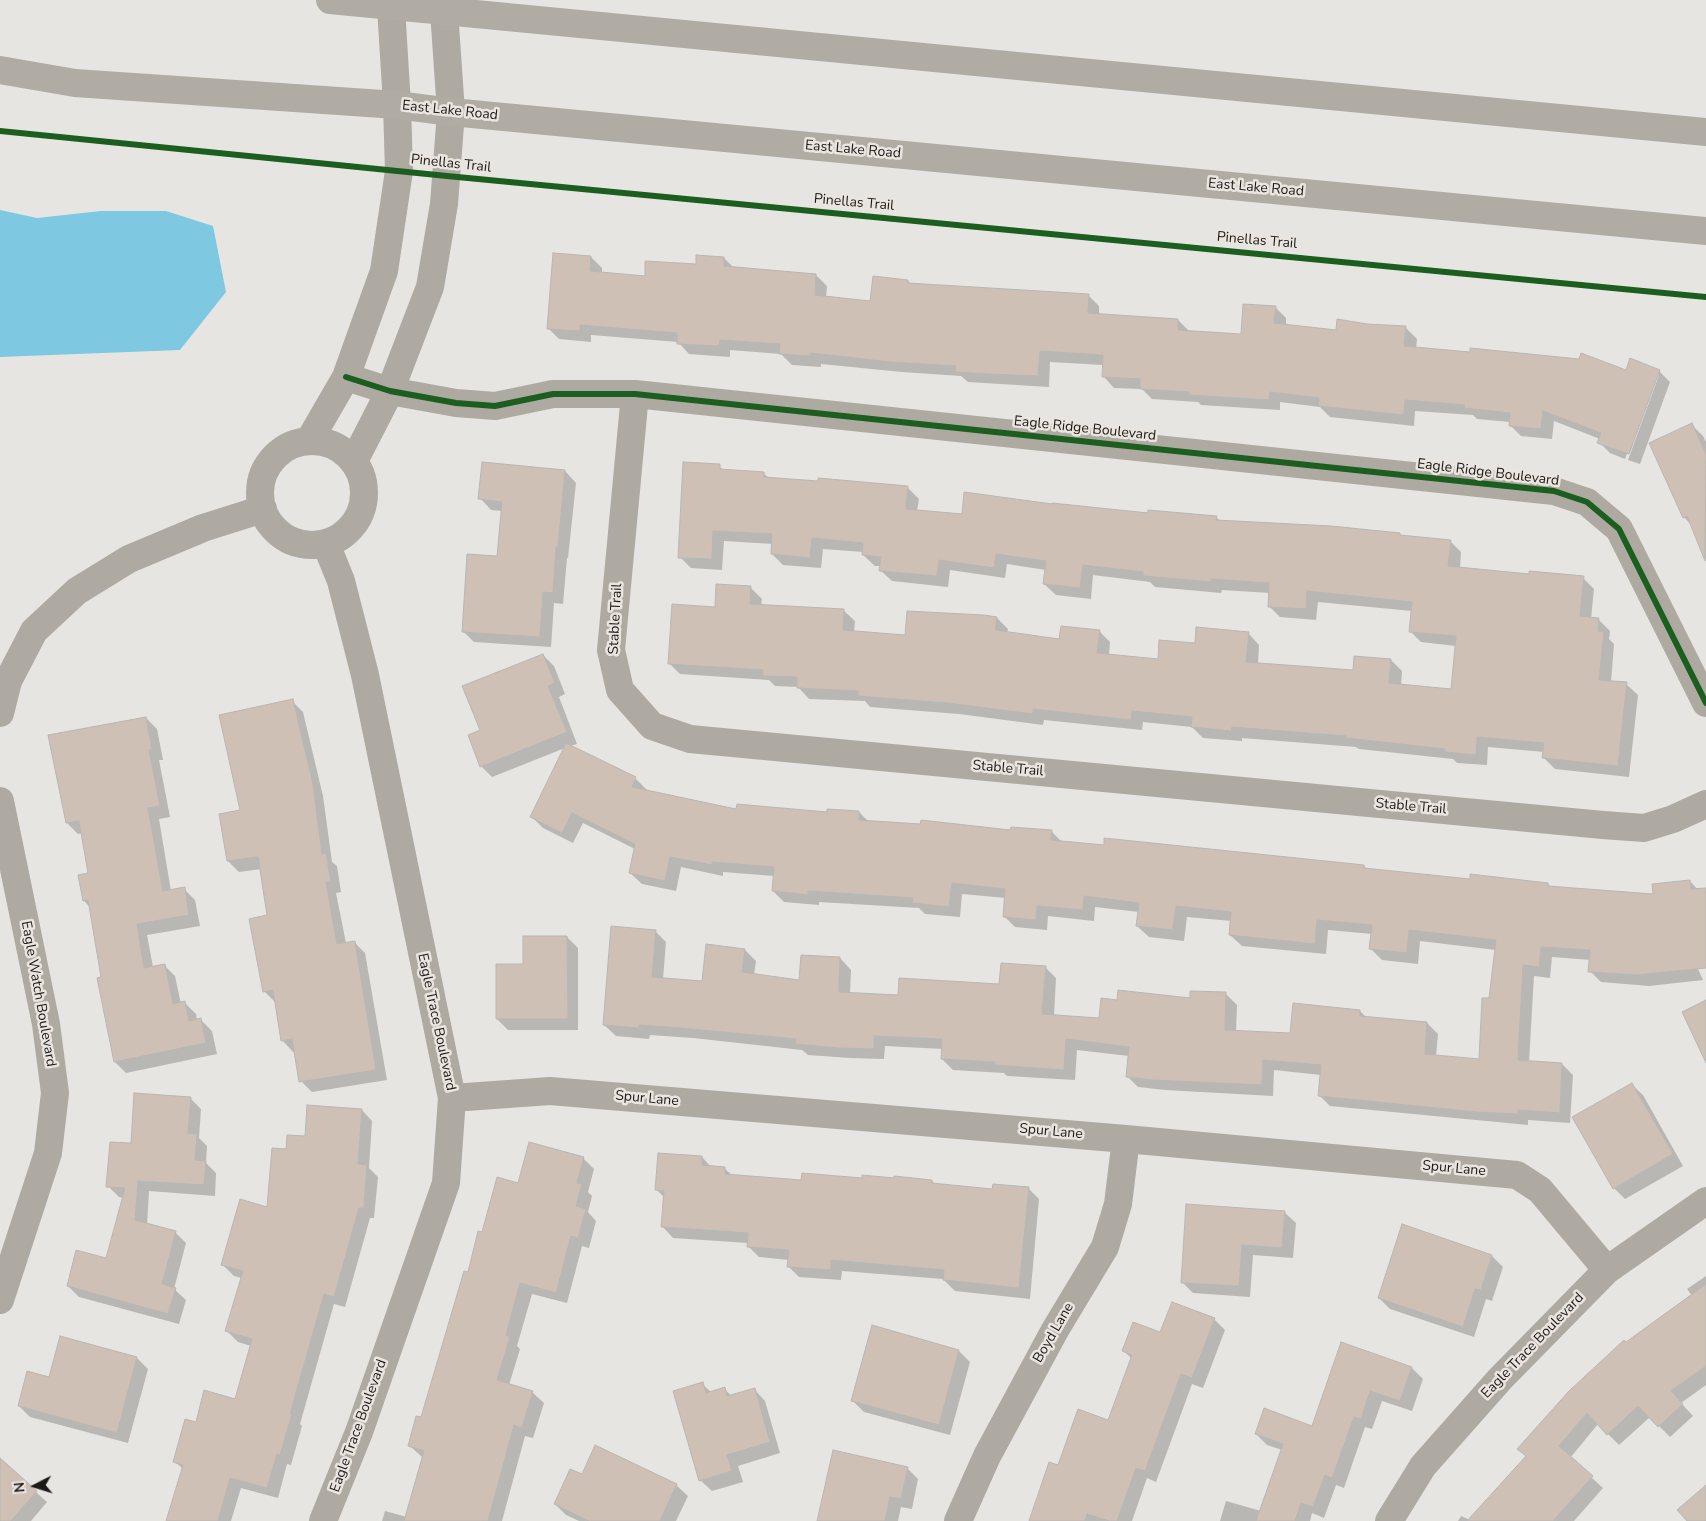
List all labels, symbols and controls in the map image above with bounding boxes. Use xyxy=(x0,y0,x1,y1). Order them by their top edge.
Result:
street label: East Lake Road xyxy=(401,98,499,124)
street label: East Lake Road xyxy=(804,137,902,163)
street label: Pinellas Trail xyxy=(410,151,492,177)
street label: East Lake Road xyxy=(1207,175,1305,201)
street label: Pinellas Trail xyxy=(813,191,895,215)
street label: Pinellas Trail xyxy=(1216,229,1298,253)
street label: Eagle Ridge Boulevard xyxy=(1013,413,1157,445)
street label: Eagle Ridge Boulevard xyxy=(1416,456,1560,490)
street label: Stable Trail xyxy=(606,583,626,655)
street label: Stable Trail xyxy=(972,758,1044,780)
street label: Stable Trail xyxy=(1375,796,1447,818)
street label: Eagle Watch Boulevard xyxy=(17,920,59,1068)
street label: Eagle Trace Boulevard xyxy=(413,952,459,1092)
street label: Spur Lane xyxy=(615,1088,679,1110)
street label: Spur Lane xyxy=(1019,1121,1083,1143)
street label: Spur Lane xyxy=(1422,1158,1486,1180)
street label: Eagle Trace Boulevard xyxy=(1478,1290,1588,1402)
street label: Boyd Lane xyxy=(1030,1300,1078,1366)
street label: Eagle Trace Boulevard xyxy=(327,1357,391,1495)
north arrow xyxy=(10,1461,60,1511)
text: N xyxy=(10,1481,29,1493)

